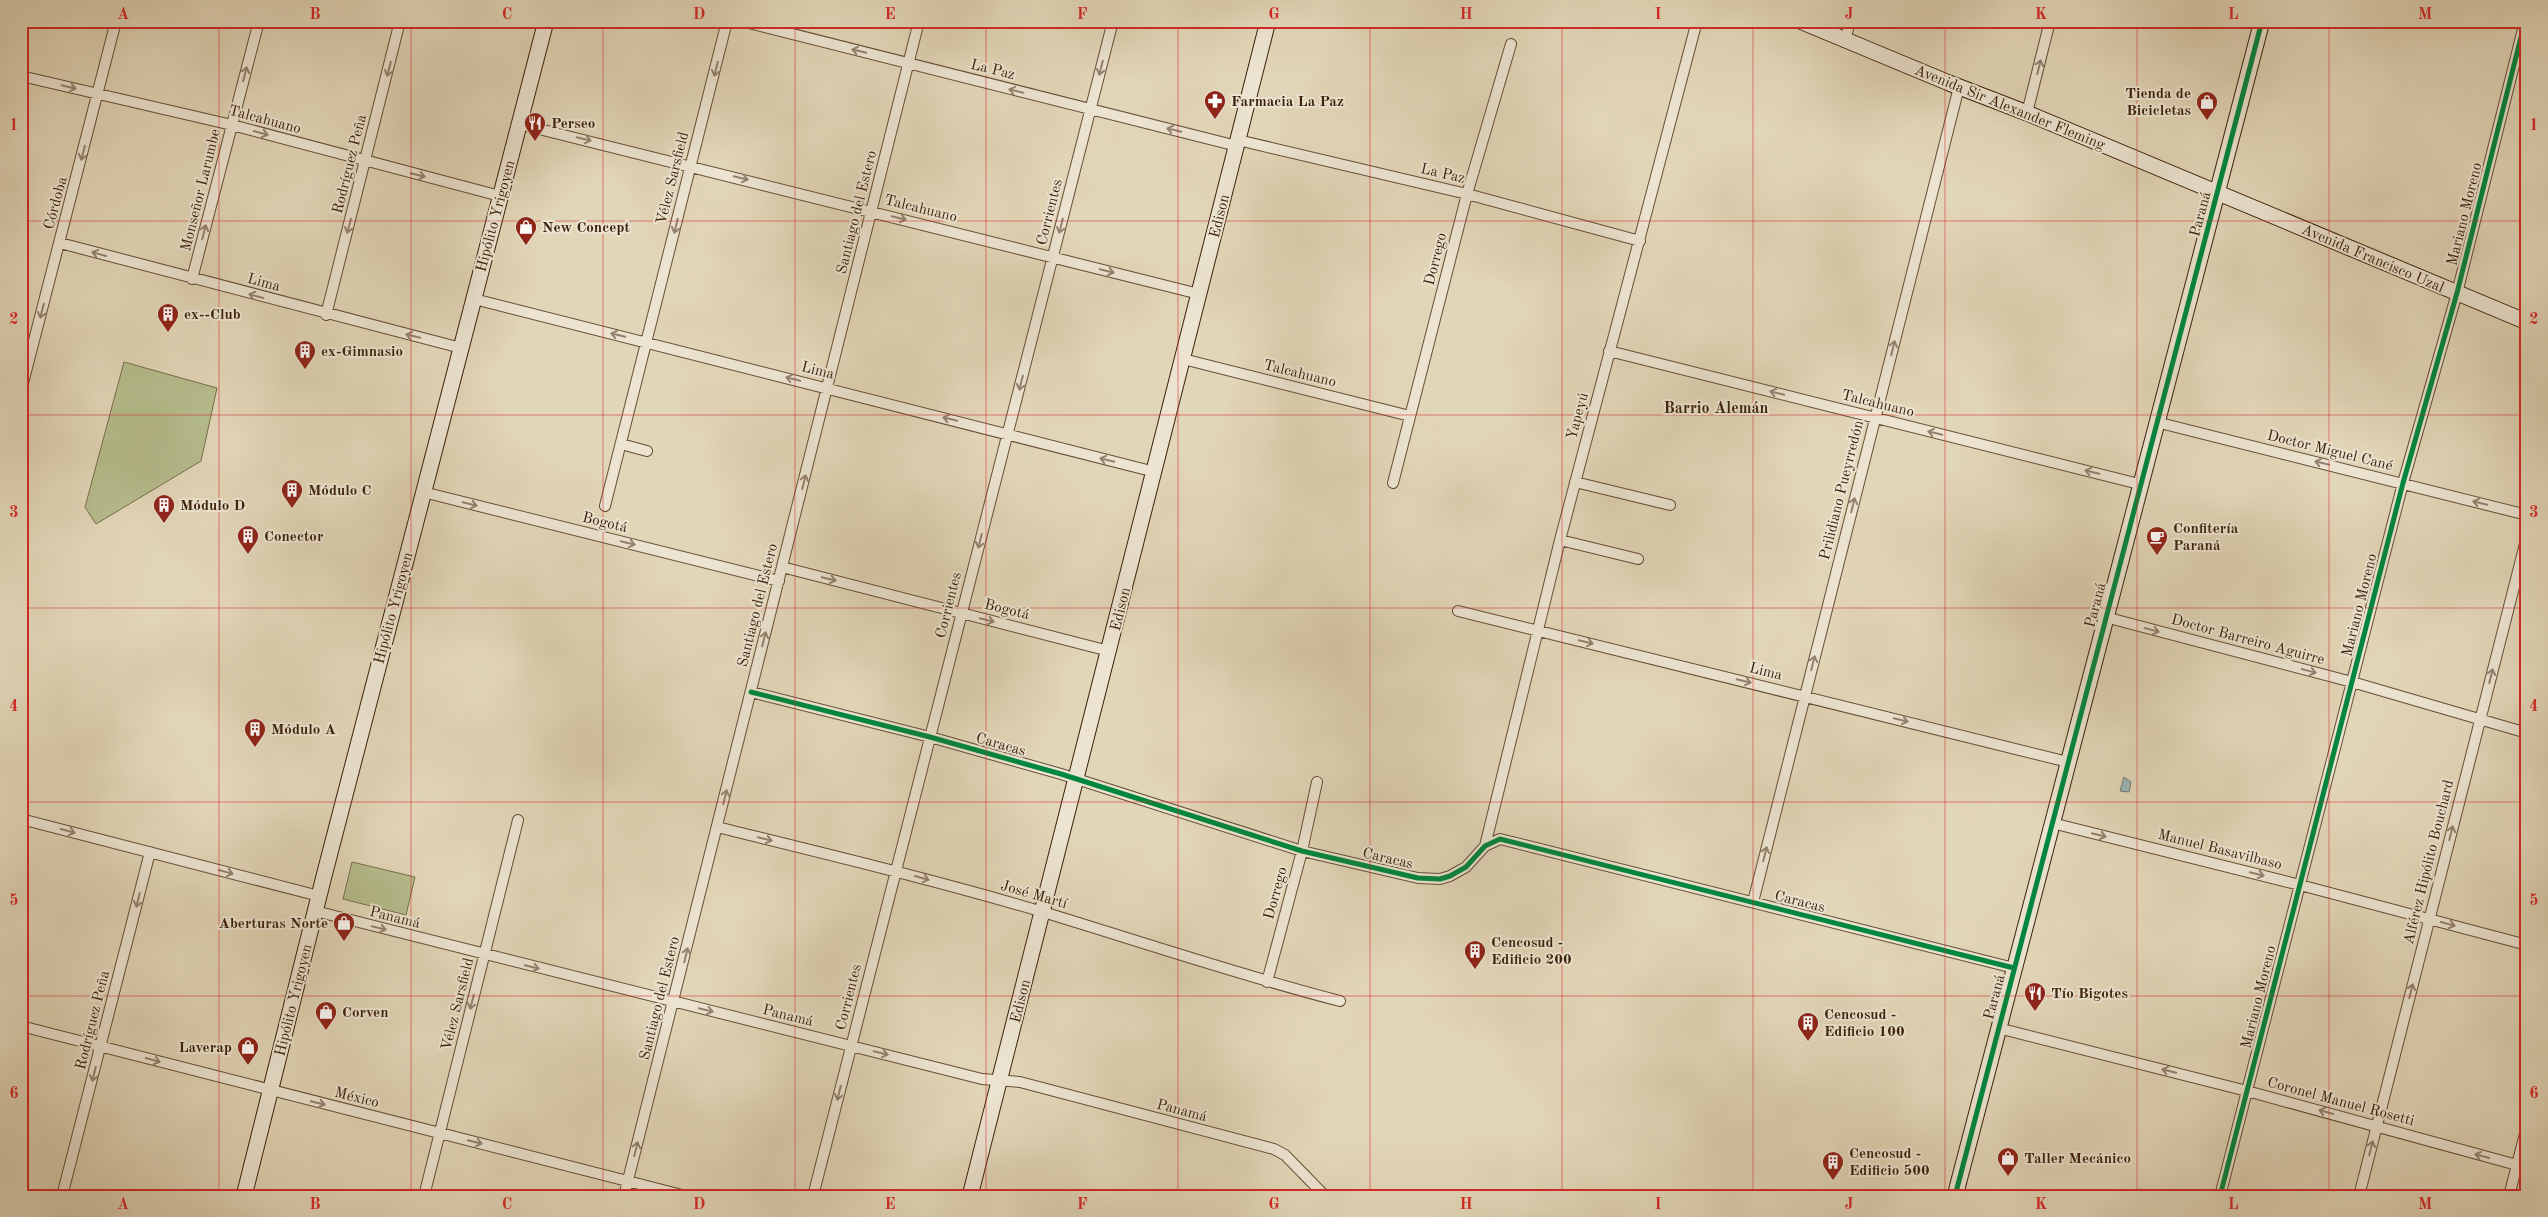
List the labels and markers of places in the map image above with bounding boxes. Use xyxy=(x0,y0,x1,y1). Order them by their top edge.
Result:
place label: Tienda de Bicicletas xyxy=(2125,87,2191,119)
pharmacy icon: Farmacia La Paz xyxy=(1203,89,1227,120)
shop icon: Tienda de Bicicletas xyxy=(2195,90,2219,121)
place label: Farmacia La Paz xyxy=(1231,95,1344,110)
restaurant icon: Perseo xyxy=(523,111,547,142)
place label: Perseo xyxy=(551,117,595,132)
shop icon: New Concept xyxy=(514,215,538,246)
place label: New Concept xyxy=(542,221,630,236)
building icon: ex--Club xyxy=(156,302,180,333)
place label: ex--Club xyxy=(184,308,241,323)
building icon: ex-Gimnasio xyxy=(293,339,317,370)
place label: ex-Gimnasio xyxy=(321,345,403,360)
building icon: Módulo C xyxy=(280,478,304,509)
place label: Módulo C xyxy=(308,484,372,499)
building icon: Módulo D xyxy=(152,493,176,524)
place label: Módulo D xyxy=(180,499,246,514)
place label: Confitería Paraná xyxy=(2173,522,2239,554)
building icon: Conector xyxy=(236,524,260,555)
cafe icon: Confitería Paraná xyxy=(2145,525,2169,556)
place label: Conector xyxy=(264,530,324,545)
building icon: Módulo A xyxy=(243,717,267,748)
place label: Módulo A xyxy=(271,723,336,738)
shop icon: Aberturas Norte xyxy=(332,911,356,942)
place label: Aberturas Norte xyxy=(219,917,328,932)
place label: Cencosud - Edificio 200 xyxy=(1491,936,1572,968)
building icon: Cencosud - Edificio 200 xyxy=(1463,939,1487,970)
restaurant icon: Tío Bigotes xyxy=(2023,981,2047,1012)
place label: Tío Bigotes xyxy=(2051,987,2128,1002)
shop icon: Corven xyxy=(314,1000,338,1031)
place label: Corven xyxy=(342,1006,389,1021)
place label: Cencosud - Edificio 100 xyxy=(1824,1008,1905,1040)
building icon: Cencosud - Edificio 100 xyxy=(1796,1011,1820,1042)
shop icon: Laverap xyxy=(236,1035,260,1066)
place label: Laverap xyxy=(179,1041,232,1056)
shop icon: Taller Mecánico xyxy=(1996,1146,2020,1177)
place label: Cencosud - Edificio 500 xyxy=(1849,1147,1930,1179)
building icon: Cencosud - Edificio 500 xyxy=(1821,1150,1845,1181)
place label: Taller Mecánico xyxy=(2024,1152,2131,1167)

